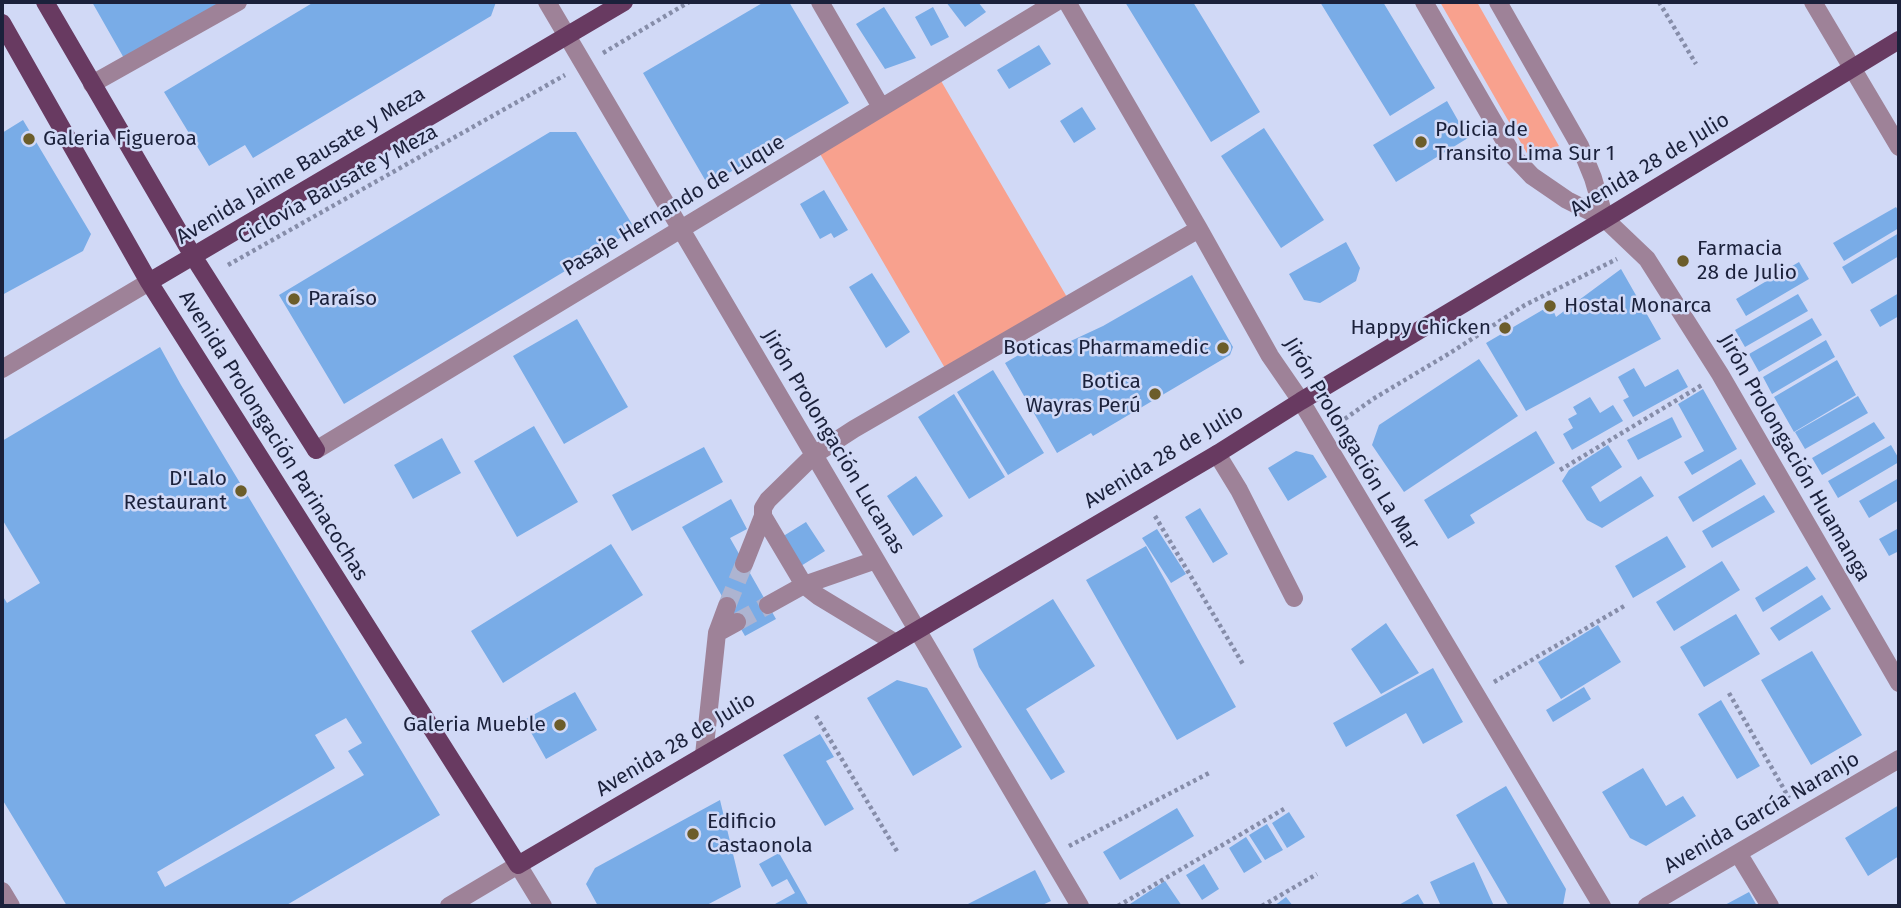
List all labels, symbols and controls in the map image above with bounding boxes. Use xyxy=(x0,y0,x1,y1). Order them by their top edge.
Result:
street label: Avenida Jaime Bausate y Meza xyxy=(172,82,430,250)
street label: Avenida 28 de Julio xyxy=(1566,107,1734,223)
place label: Policia de Transito Lima Sur 1 xyxy=(1435,117,1615,167)
street label: Ciclovía Bausate y Meza xyxy=(234,120,442,250)
place label: Galeria Figueroa xyxy=(43,126,197,152)
street label: Pasaje Hernando de Luque xyxy=(558,130,790,282)
marker: Galeria Figueroa xyxy=(21,131,37,147)
marker: Policia de Transito Lima Sur 1 xyxy=(1413,134,1429,150)
place label: Farmacia 28 de Julio xyxy=(1697,236,1797,286)
marker: Farmacia 28 de Julio xyxy=(1675,253,1691,269)
street label: Avenida Prolongación Parinacochas xyxy=(173,286,373,586)
place label: Paraíso xyxy=(308,286,377,312)
marker: Paraíso xyxy=(286,291,302,307)
place label: Hostal Monarca xyxy=(1564,293,1712,319)
marker: Hostal Monarca xyxy=(1542,298,1558,314)
place label: Happy Chicken xyxy=(1350,315,1491,341)
marker: Happy Chicken xyxy=(1497,320,1513,336)
street label: Jirón Prolongación Lucanas xyxy=(756,325,910,559)
street label: Jirón Prolongación Huamanga xyxy=(1713,330,1875,586)
street label: Jirón Prolongación La Mar xyxy=(1278,333,1424,555)
place label: Boticas Pharmamedic xyxy=(1003,335,1209,361)
marker: Boticas Pharmamedic xyxy=(1215,340,1231,356)
place label: Botica Wayras Perú xyxy=(1026,369,1141,419)
marker: Botica Wayras Perú xyxy=(1147,386,1163,402)
street label: Avenida 28 de Julio xyxy=(1080,399,1248,515)
place label: D'Lalo Restaurant xyxy=(124,466,227,516)
marker: D'Lalo Restaurant xyxy=(233,483,249,499)
street label: Avenida 28 de Julio xyxy=(592,687,760,803)
place label: Galeria Mueble xyxy=(403,712,546,738)
marker: Galeria Mueble xyxy=(552,717,568,733)
street label: Avenida García Naranjo xyxy=(1660,747,1864,879)
place label: Edificio Castaonola xyxy=(707,809,813,859)
marker: Edificio Castaonola xyxy=(685,826,701,842)

